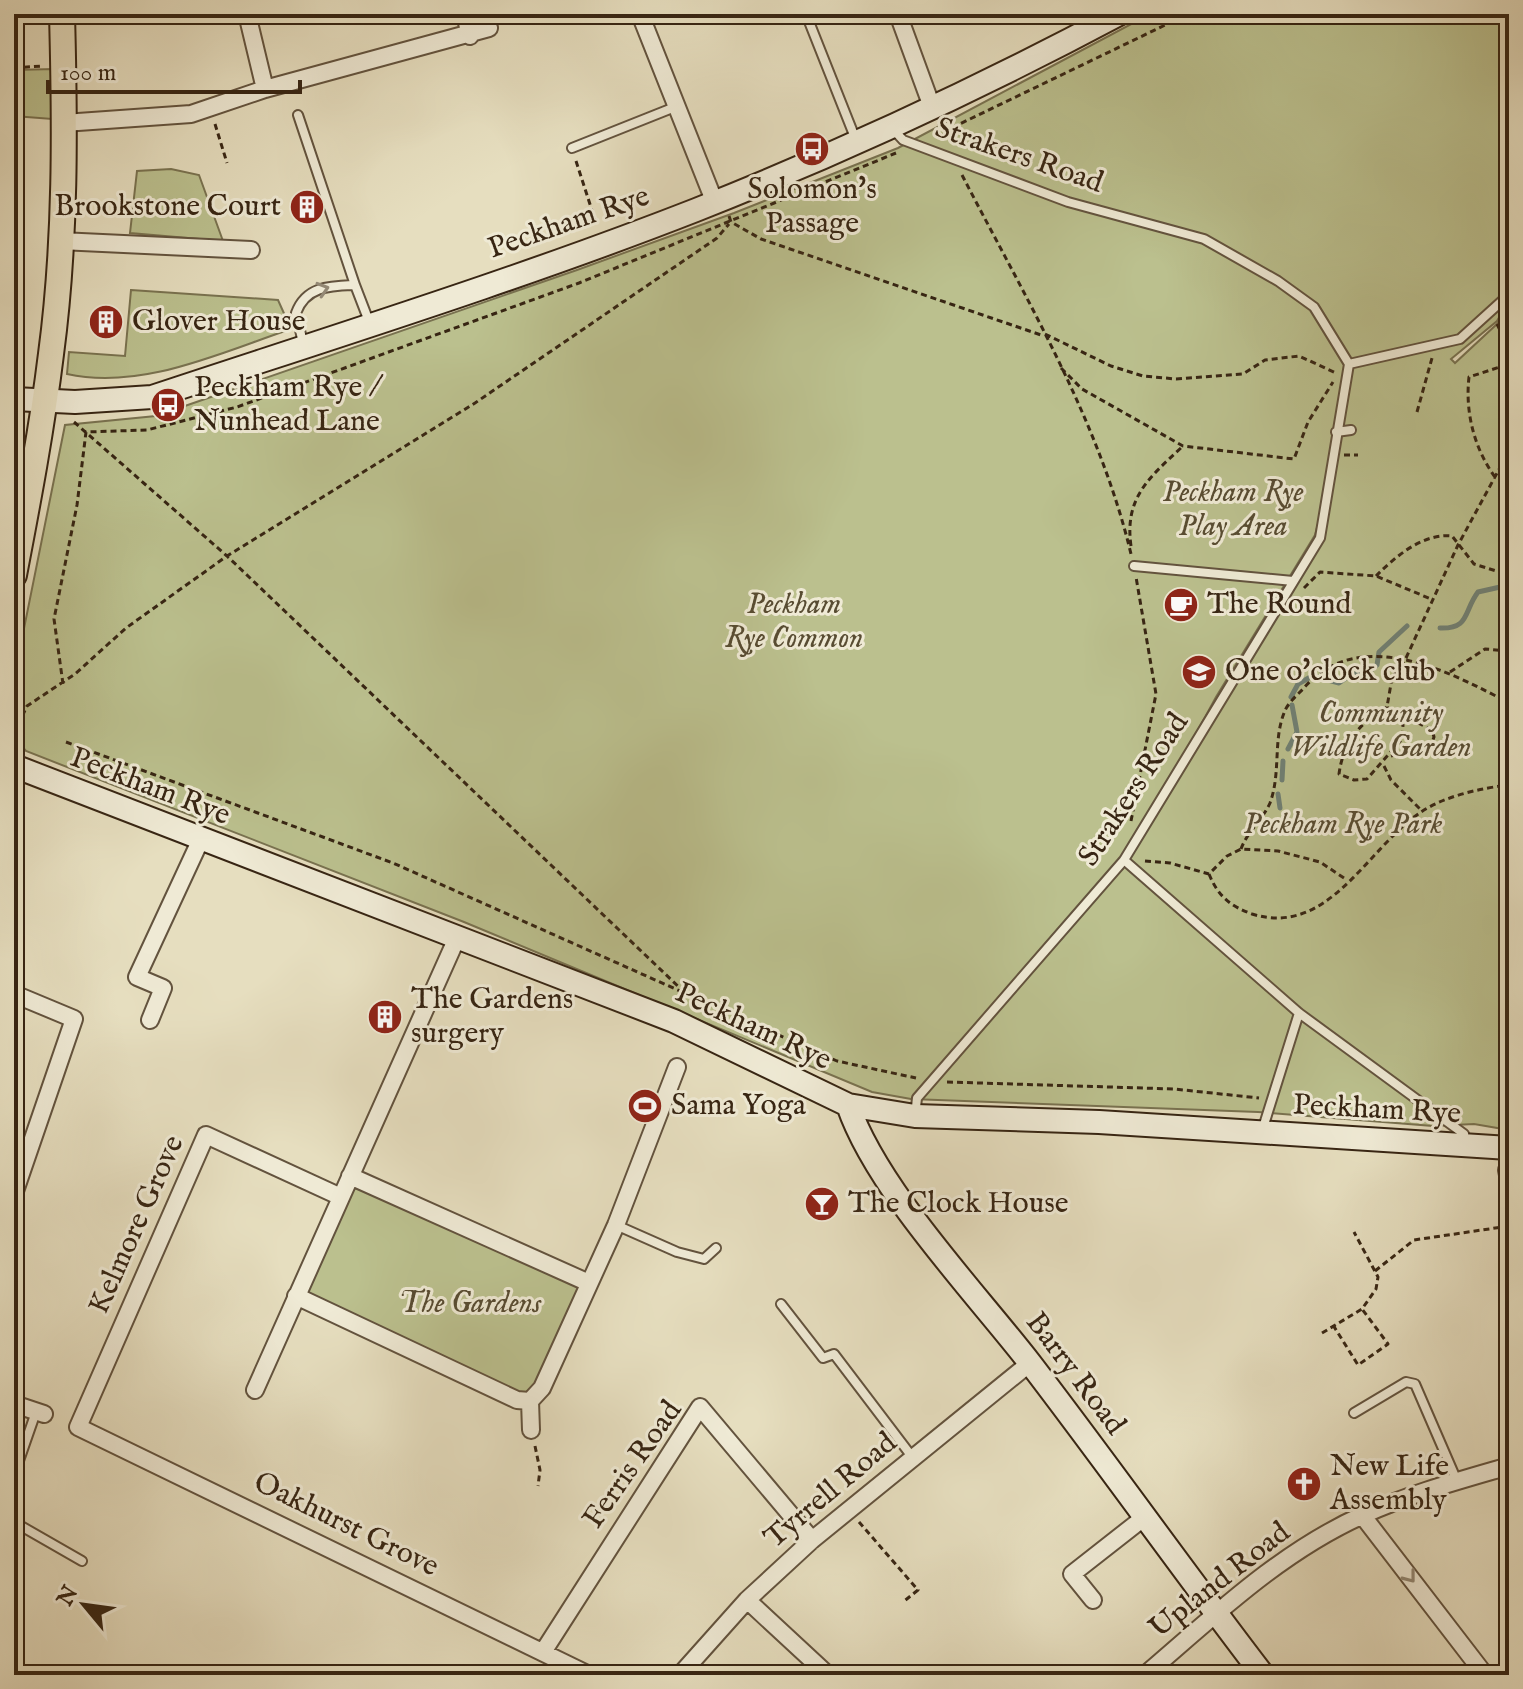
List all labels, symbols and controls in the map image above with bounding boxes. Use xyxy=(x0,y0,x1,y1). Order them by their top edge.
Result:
scale bar xyxy=(48,44,300,94)
text: 100 m xyxy=(60,58,116,89)
street label: Strakers Road xyxy=(930,110,1109,203)
bus stop icon: Solomon's Passage xyxy=(793,130,831,168)
place label: Solomon's Passage xyxy=(747,171,877,243)
street label: Peckham Rye xyxy=(483,178,655,268)
place label: Brookstone Court xyxy=(54,188,281,226)
building icon: Brookstone Court xyxy=(288,188,326,226)
one-way arrow xyxy=(315,282,329,298)
building icon: Glover House xyxy=(87,303,125,341)
place label: Glover House xyxy=(132,303,305,341)
place label: Peckham Rye / Nunhead Lane xyxy=(194,369,384,441)
bus stop icon: Peckham Rye / Nunhead Lane xyxy=(149,386,187,424)
park label: Peckham Rye Play Area xyxy=(1163,474,1303,546)
park label: Peckham Rye Common xyxy=(725,586,863,658)
cafe icon: The Round xyxy=(1162,586,1200,624)
place label: The Round xyxy=(1207,586,1352,624)
school or university icon: One o'clock club xyxy=(1180,653,1218,691)
place label: One o'clock club xyxy=(1225,653,1435,691)
park label: Community Wildlife Garden xyxy=(1290,695,1472,767)
street label: Strakers Road xyxy=(1070,705,1198,874)
street label: Peckham Rye xyxy=(65,739,235,835)
park label: Peckham Rye Park xyxy=(1244,806,1442,844)
street label: Peckham Rye xyxy=(669,974,837,1080)
place label: The Gardens surgery xyxy=(411,981,573,1053)
building icon: The Gardens surgery xyxy=(366,998,404,1036)
sports icon: Sama Yoga xyxy=(626,1087,664,1125)
place label: Sama Yoga xyxy=(671,1087,806,1125)
street label: Peckham Rye xyxy=(1292,1087,1462,1133)
street label: Kelmore Grove xyxy=(81,1130,193,1320)
bar icon: The Clock House xyxy=(803,1185,841,1223)
place label: The Clock House xyxy=(848,1185,1069,1223)
park label: The Gardens xyxy=(399,1285,542,1323)
street label: Barry Road xyxy=(1017,1305,1134,1444)
street label: Ferris Road xyxy=(575,1393,691,1536)
street label: Tyrrell Road xyxy=(757,1424,906,1558)
place label: New Life Assembly xyxy=(1329,1448,1449,1520)
street label: Oakhurst Grove xyxy=(247,1464,445,1586)
church icon: New Life Assembly xyxy=(1285,1465,1323,1503)
street label: Upland Road xyxy=(1142,1514,1299,1648)
north arrow xyxy=(44,1565,124,1645)
one-way arrow xyxy=(1400,1568,1414,1582)
text: N xyxy=(51,1581,85,1612)

